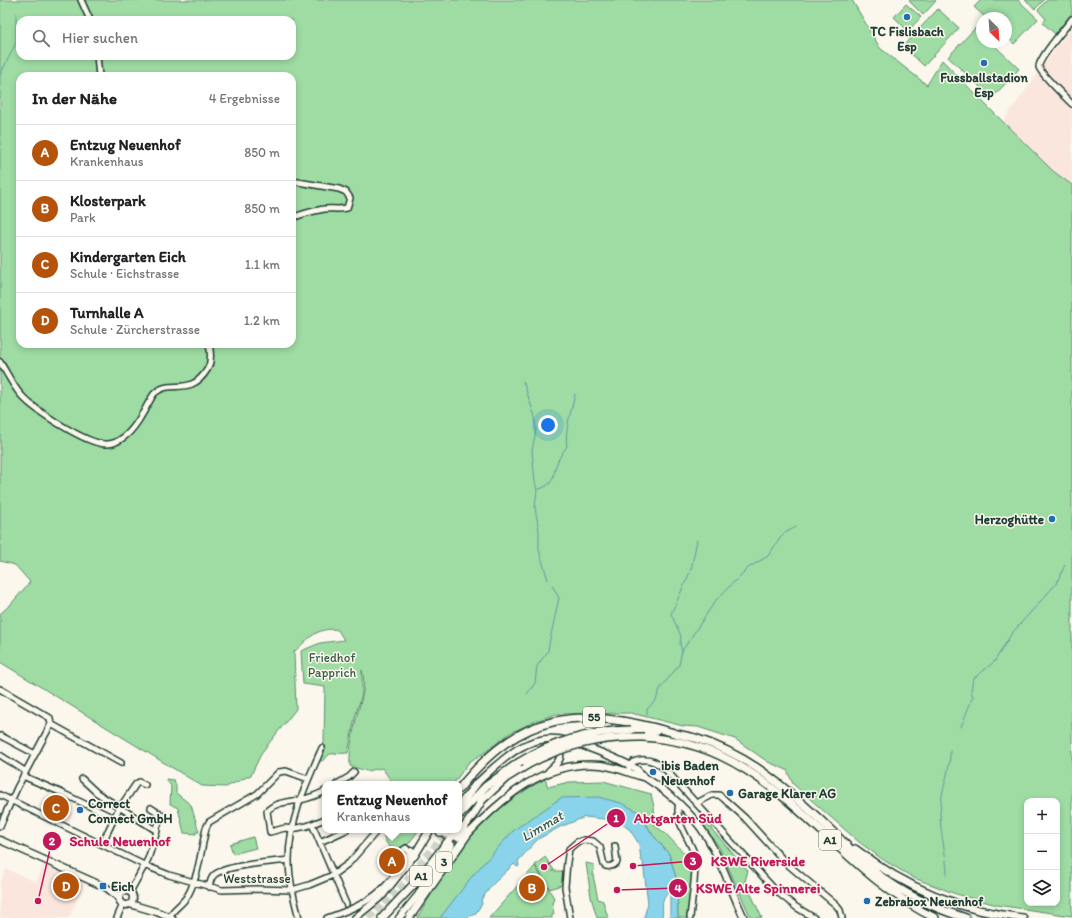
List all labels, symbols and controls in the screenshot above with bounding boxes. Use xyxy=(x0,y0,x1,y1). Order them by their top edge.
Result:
marker: TC Fislisbach Esp xyxy=(902,12,912,22)
north arrow xyxy=(976,12,1012,48)
search box xyxy=(16,16,296,60)
place label: TC Fislisbach Esp xyxy=(869,24,945,55)
icon: search xyxy=(30,27,52,49)
text: Hier suchen xyxy=(62,29,138,47)
marker: Fussballstadion Esp xyxy=(979,58,989,68)
place label: Fussballstadion Esp xyxy=(940,70,1028,101)
text: In der Nähe xyxy=(32,88,117,108)
text: 4 Ergebnisse xyxy=(209,91,280,106)
text: Entzug Neuenhof xyxy=(70,136,181,154)
text: A xyxy=(41,145,49,160)
text: 850 m xyxy=(244,145,280,160)
text: Krankenhaus xyxy=(70,154,144,169)
text: Klosterpark xyxy=(70,192,146,210)
text: B xyxy=(41,201,49,216)
text: 850 m xyxy=(244,201,280,216)
text: Park xyxy=(70,210,96,225)
text: Kindergarten Eich xyxy=(70,248,186,266)
text: C xyxy=(41,257,49,272)
text: 1.1 km xyxy=(245,257,280,272)
text: Schule · Eichstrasse xyxy=(70,266,179,281)
text: Turnhalle A xyxy=(70,304,144,322)
text: D xyxy=(41,313,49,328)
text: 1.2 km xyxy=(244,313,280,328)
text: Schule · Zürcherstrasse xyxy=(70,322,200,337)
your location xyxy=(538,415,558,435)
place label: Herzoghütte xyxy=(975,512,1044,528)
marker: Herzoghütte xyxy=(1047,514,1057,524)
park label: Friedhof Papprich xyxy=(308,650,357,680)
road number: 55 xyxy=(583,707,605,727)
place label: ibis Baden Neuenhof xyxy=(661,758,720,788)
marker: ibis Baden Neuenhof xyxy=(648,767,658,777)
popup xyxy=(322,781,462,833)
place label: Garage Klarer AG xyxy=(738,786,836,802)
marker: Garage Klarer AG xyxy=(725,788,735,798)
text: Entzug Neuenhof xyxy=(337,791,447,809)
pin: C xyxy=(43,793,69,823)
place label: Correct Connect GmbH xyxy=(88,796,173,826)
map controls xyxy=(1024,798,1060,906)
button: + xyxy=(1024,798,1060,834)
marker: Correct Connect GmbH xyxy=(75,805,85,815)
callout: Abtgarten Süd xyxy=(606,805,730,831)
water label: Limmat xyxy=(518,806,568,846)
text: Krankenhaus xyxy=(337,809,410,824)
text: Abtgarten Süd xyxy=(633,810,722,827)
text: 1 xyxy=(613,811,619,825)
callout: Schule Neuenhof xyxy=(42,828,179,854)
road number: A1 xyxy=(819,830,841,850)
text: Schule Neuenhof xyxy=(69,833,171,850)
text: 2 xyxy=(49,834,56,848)
button: − xyxy=(1024,834,1060,870)
pin: A xyxy=(379,846,405,876)
callout: KSWE Riverside xyxy=(683,848,814,874)
road number: 3 xyxy=(436,852,452,872)
text: KSWE Riverside xyxy=(711,853,805,870)
text: 3 xyxy=(690,854,697,868)
road number: A1 xyxy=(410,866,432,886)
button: layers xyxy=(1024,870,1060,906)
pin: D xyxy=(53,871,79,901)
street label: Weststrasse xyxy=(223,871,291,886)
pin: B xyxy=(519,873,545,903)
callout: KSWE Alte Spinnerei xyxy=(668,875,829,901)
place label: Eich xyxy=(111,879,135,894)
text: KSWE Alte Spinnerei xyxy=(696,880,820,897)
marker: Eich xyxy=(98,881,108,891)
text: 4 xyxy=(674,881,682,895)
place label: Zebrabox Neuenhof xyxy=(875,894,984,909)
marker: Zebrabox Neuenhof xyxy=(862,896,872,906)

